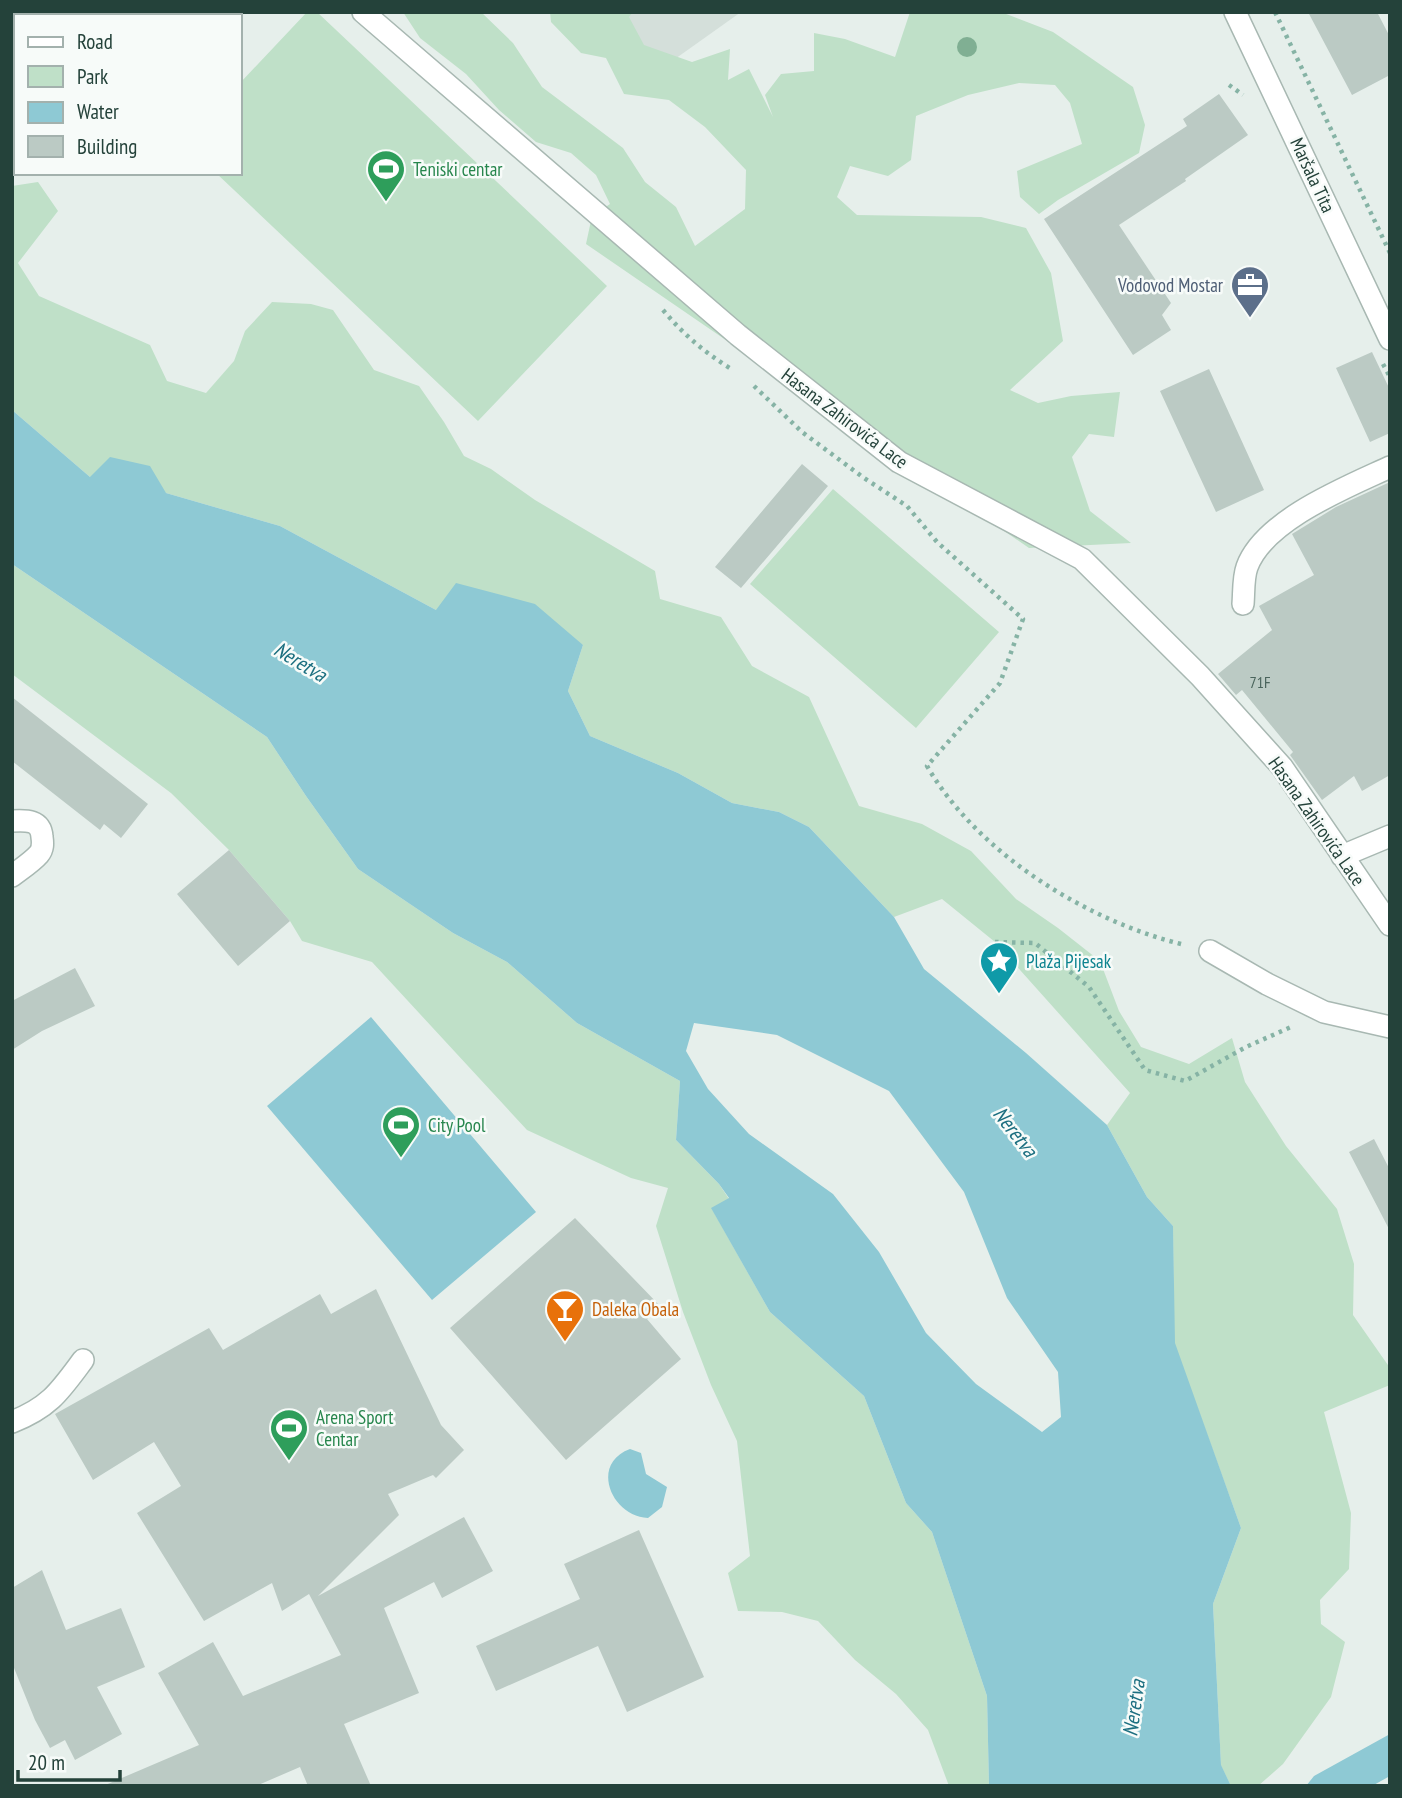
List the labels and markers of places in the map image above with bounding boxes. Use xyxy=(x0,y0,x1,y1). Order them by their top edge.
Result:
sports icon: Teniski centar xyxy=(365,148,407,203)
place label: Teniski centar xyxy=(413,157,503,181)
office icon: Vodovod Mostar xyxy=(1229,264,1271,319)
place label: Vodovod Mostar xyxy=(1117,273,1224,297)
place icon: Plaža Pijesak xyxy=(978,940,1020,995)
place label: Plaža Pijesak xyxy=(1026,949,1112,973)
sports icon: City Pool xyxy=(380,1104,422,1159)
place label: City Pool xyxy=(428,1113,486,1137)
bar icon: Daleka Obala xyxy=(544,1288,586,1343)
place label: Daleka Obala xyxy=(592,1297,679,1321)
place label: Arena Sport Centar xyxy=(316,1405,394,1451)
sports icon: Arena Sport Centar xyxy=(268,1407,310,1462)

